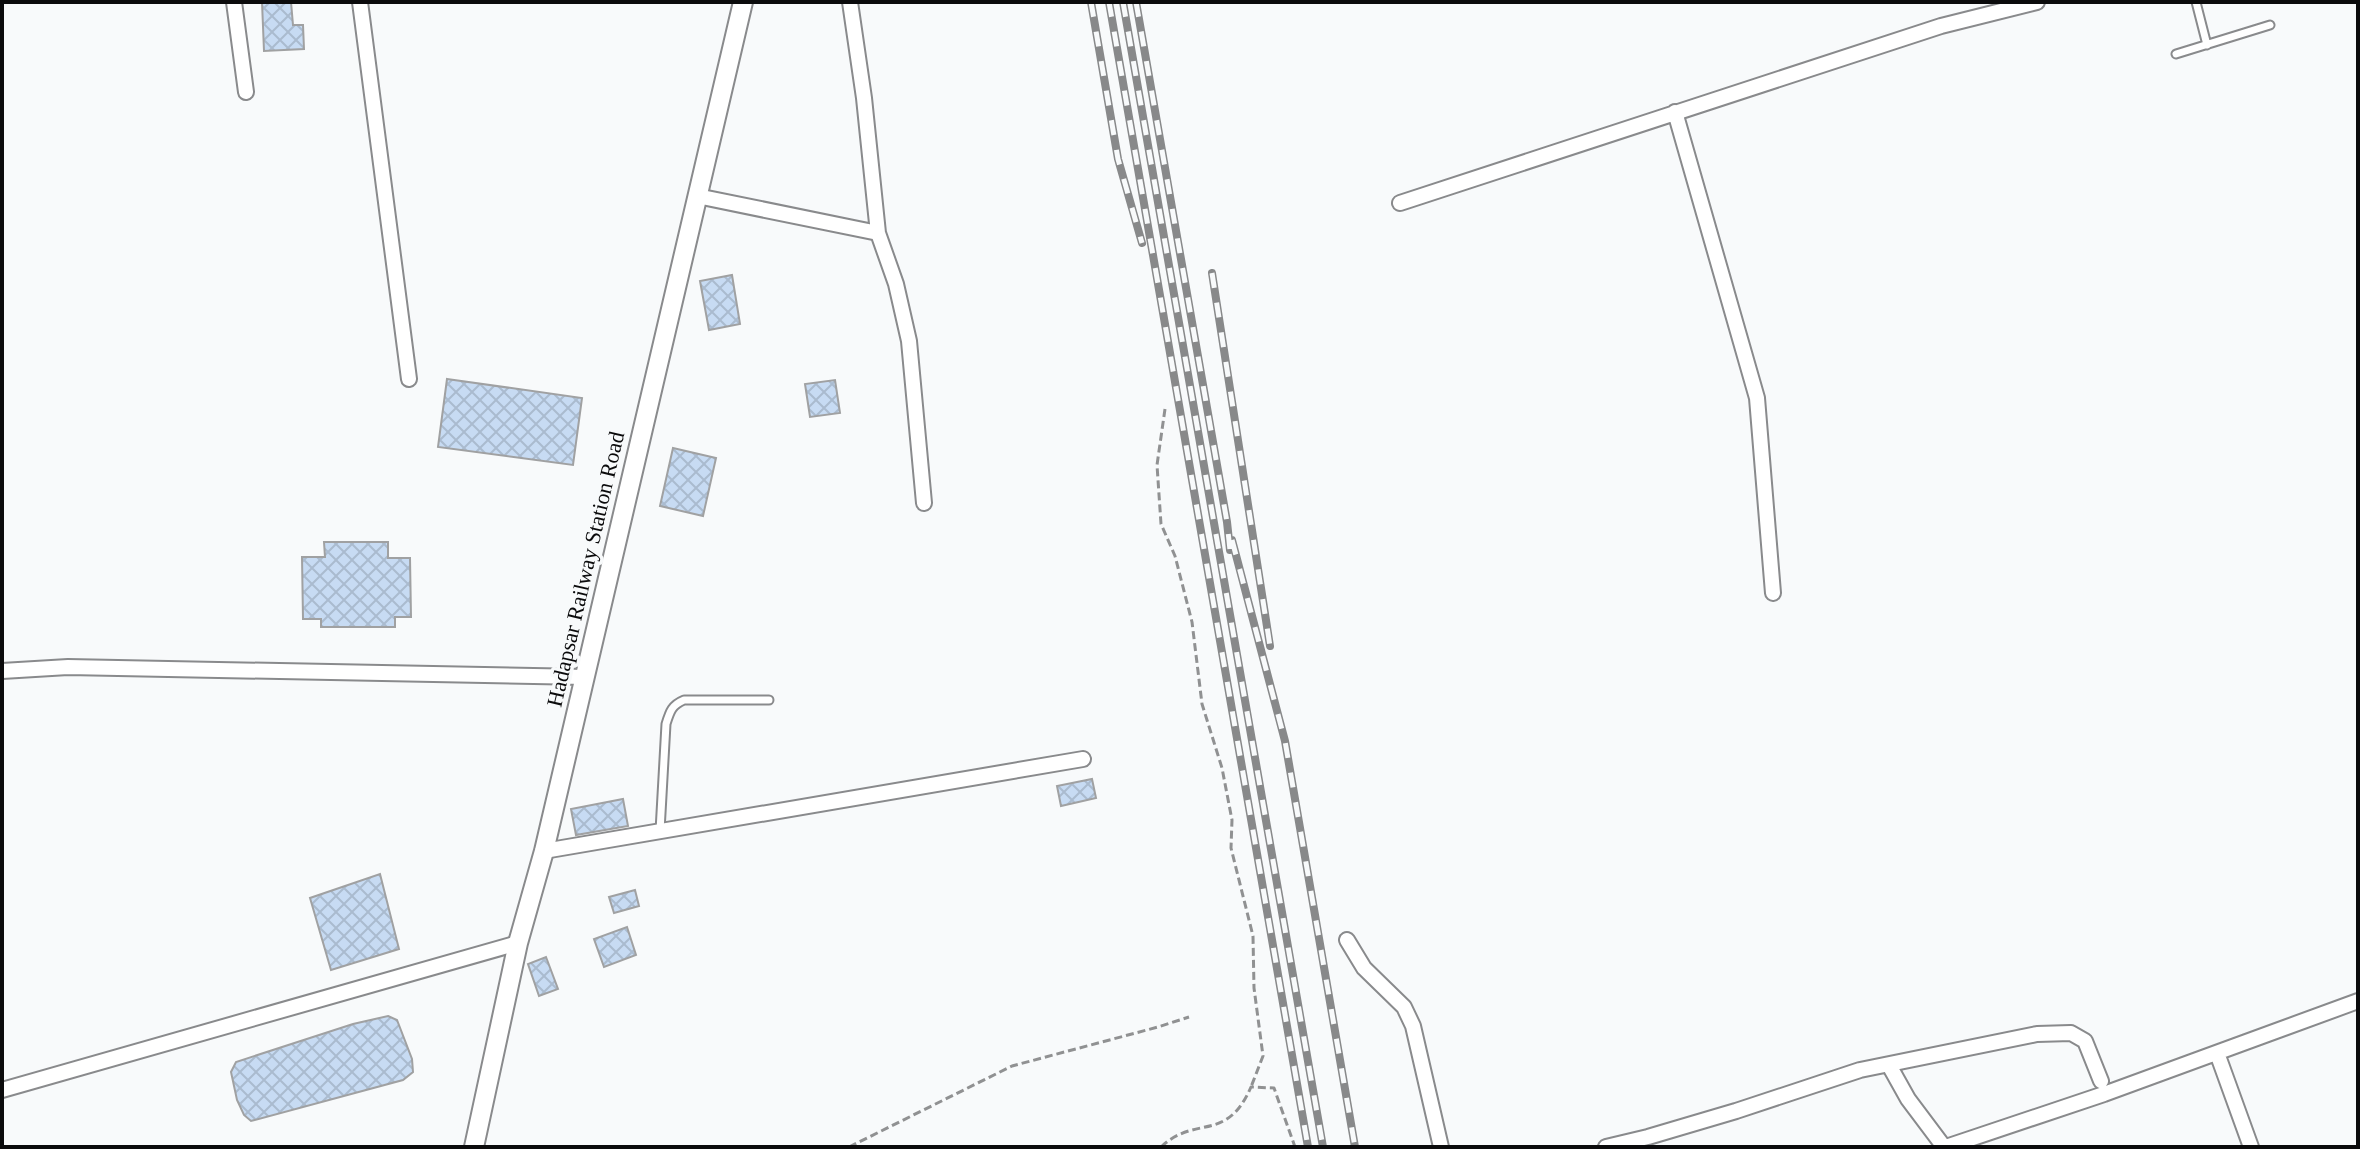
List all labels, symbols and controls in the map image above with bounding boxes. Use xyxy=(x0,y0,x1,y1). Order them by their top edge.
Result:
street label: Hadapsar Railway Station Road xyxy=(542,429,629,709)

